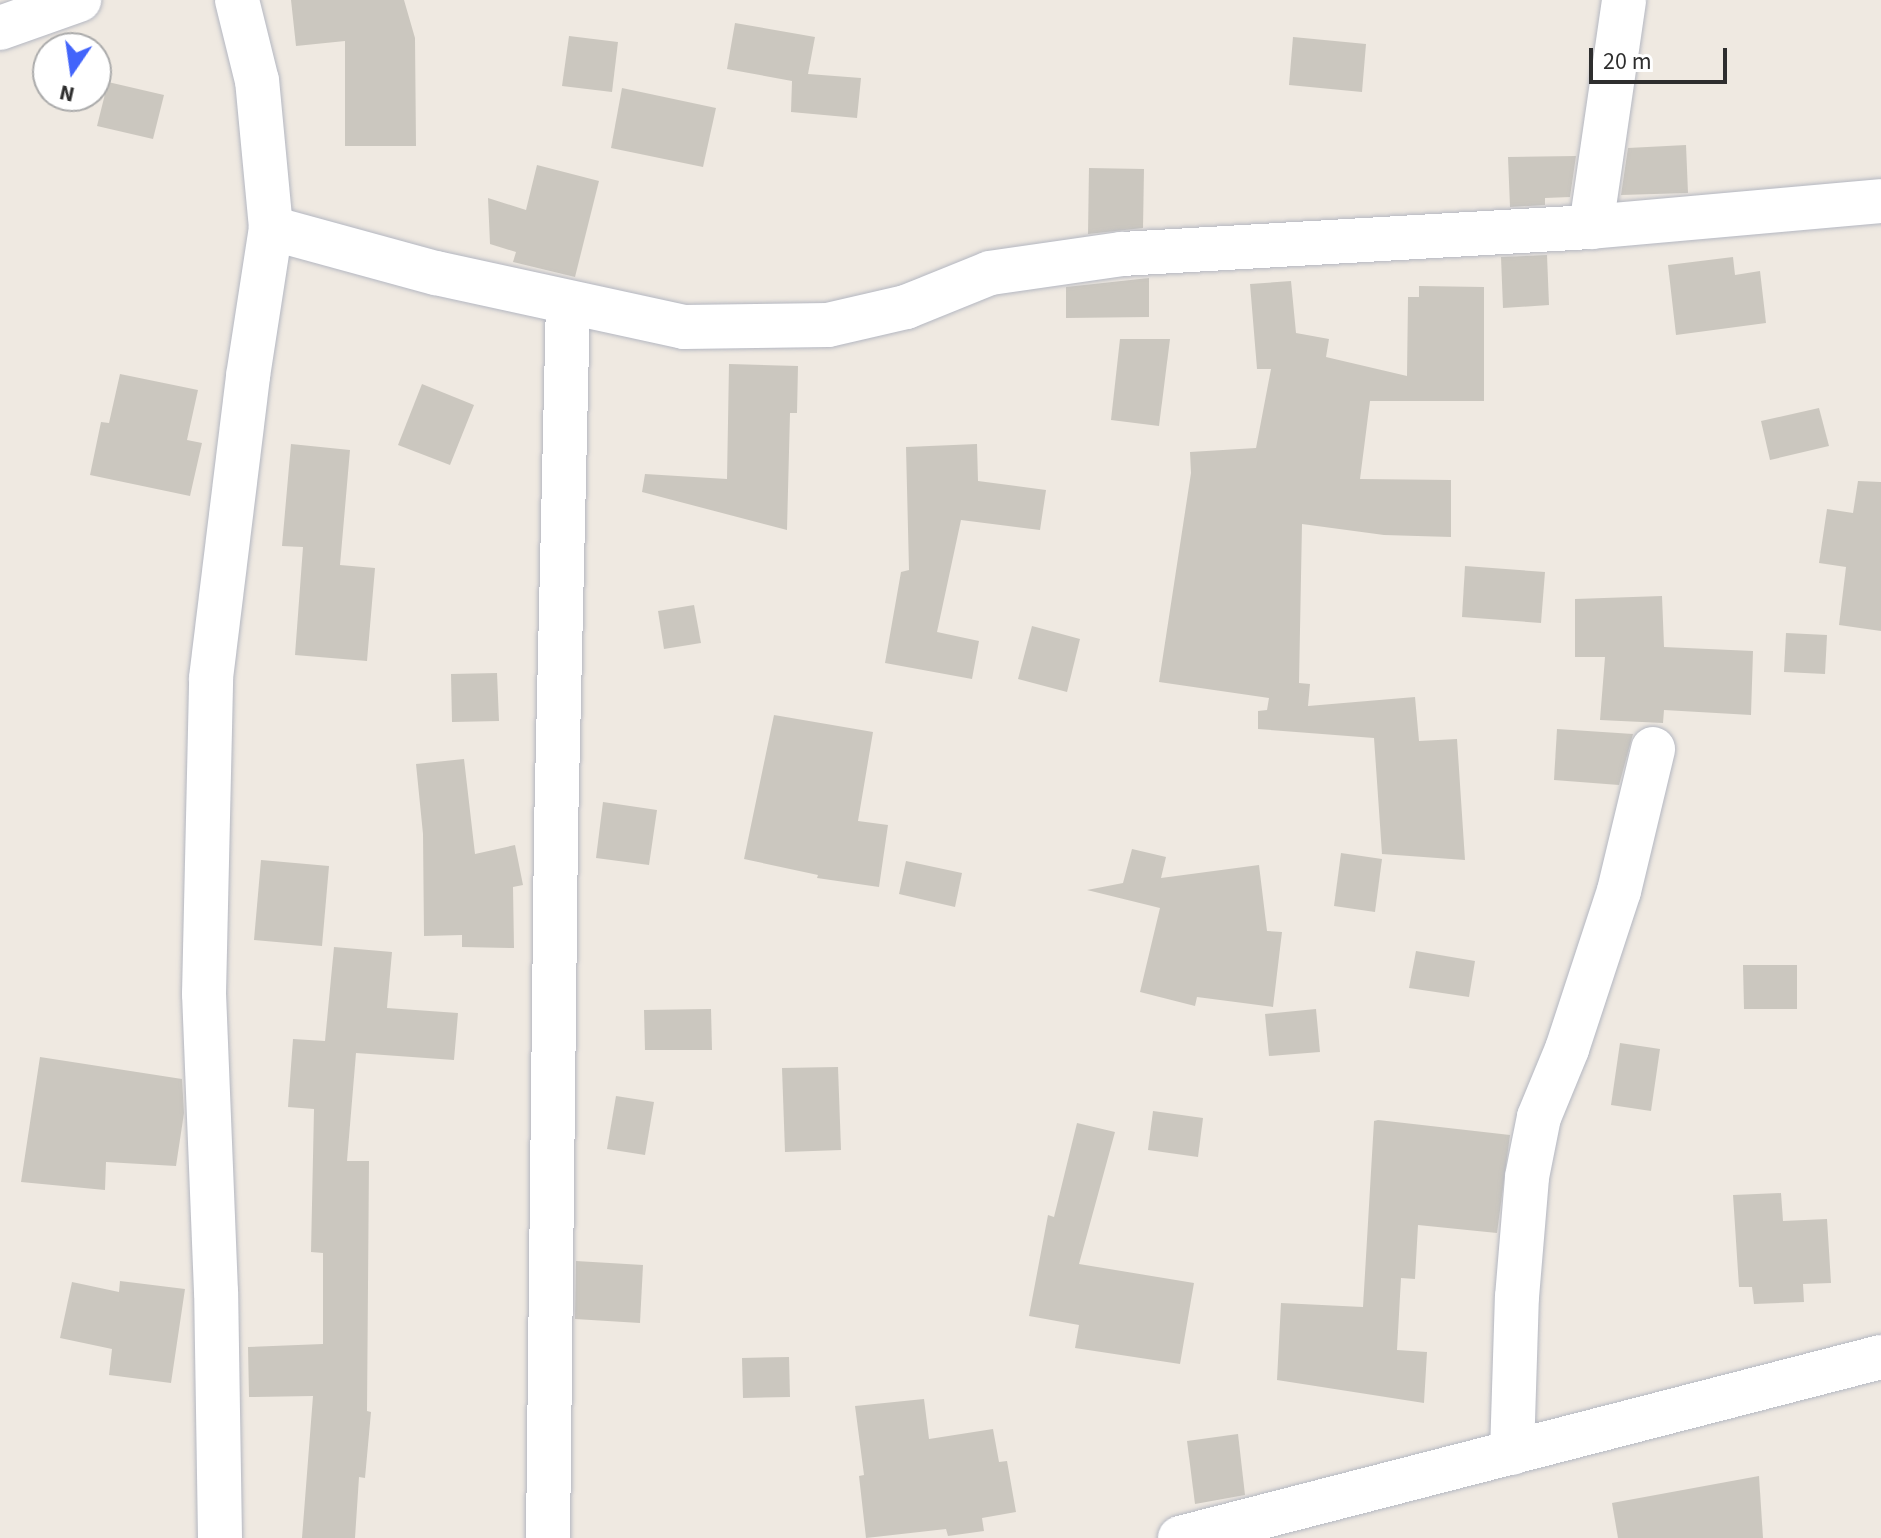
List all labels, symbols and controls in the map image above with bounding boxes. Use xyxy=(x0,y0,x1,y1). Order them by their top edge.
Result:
north arrow xyxy=(32,32,112,112)
scale bar xyxy=(1593,32,1731,82)
text: 20 m xyxy=(1603,44,1652,79)
text: N xyxy=(56,76,78,111)

